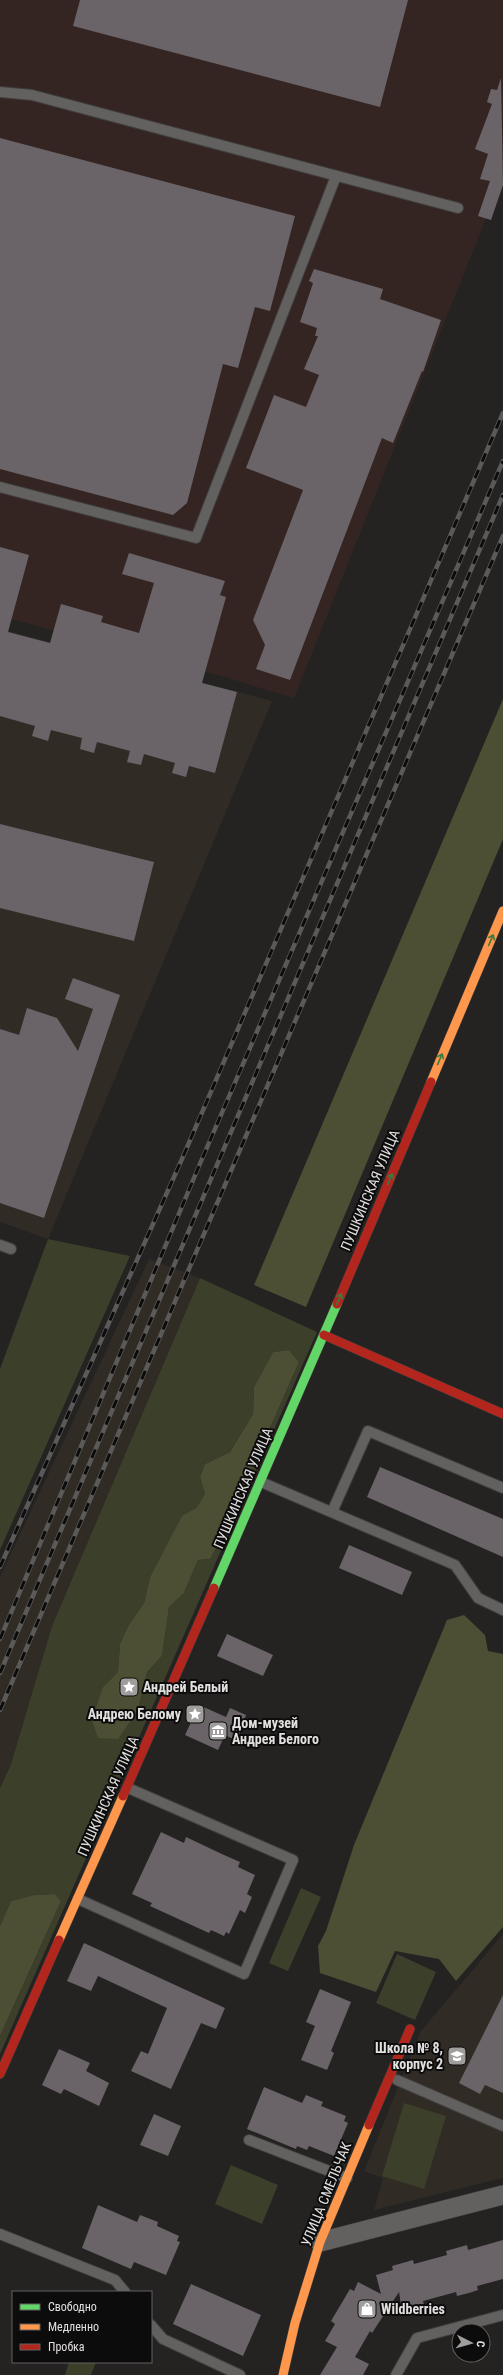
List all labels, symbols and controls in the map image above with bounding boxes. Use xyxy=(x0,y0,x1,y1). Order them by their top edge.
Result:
one-way arrow xyxy=(488,934,495,946)
one-way arrow xyxy=(437,1054,445,1066)
street label: ПУШКИНСКАЯ УЛИЦА xyxy=(337,1127,403,1253)
one-way arrow xyxy=(386,1174,394,1186)
one-way arrow xyxy=(336,1293,343,1305)
street label: ПУШКИНСКАЯ УЛИЦА xyxy=(210,1425,276,1551)
place icon: Андрей Белый xyxy=(118,1676,140,1698)
place label: Андрей Белый xyxy=(143,1679,228,1695)
place icon: Андрею Белому xyxy=(184,1703,206,1725)
place label: Андрею Белому xyxy=(88,1706,182,1722)
place label: Дом-музей Андрея Белого xyxy=(232,1715,319,1747)
museum icon: Дом-музей Андрея Белого xyxy=(207,1720,229,1742)
street label: ПУШКИНСКАЯ УЛИЦА xyxy=(74,1734,142,1858)
place label: Школа № 8, корпус 2 xyxy=(375,2040,443,2072)
school or university icon: Школа № 8, корпус 2 xyxy=(446,2045,468,2067)
street label: УЛИЦА СМЕЛЬЧАК xyxy=(298,2139,354,2248)
legend xyxy=(12,2291,152,2363)
shop icon: Wildberries xyxy=(356,2298,378,2320)
text: Свободно xyxy=(48,2300,97,2314)
place label: Wildberries xyxy=(381,2301,445,2317)
text: Медленно xyxy=(48,2320,99,2334)
north arrow xyxy=(451,2323,491,2363)
text: Пробка xyxy=(48,2340,85,2354)
text: С xyxy=(474,2340,487,2348)

